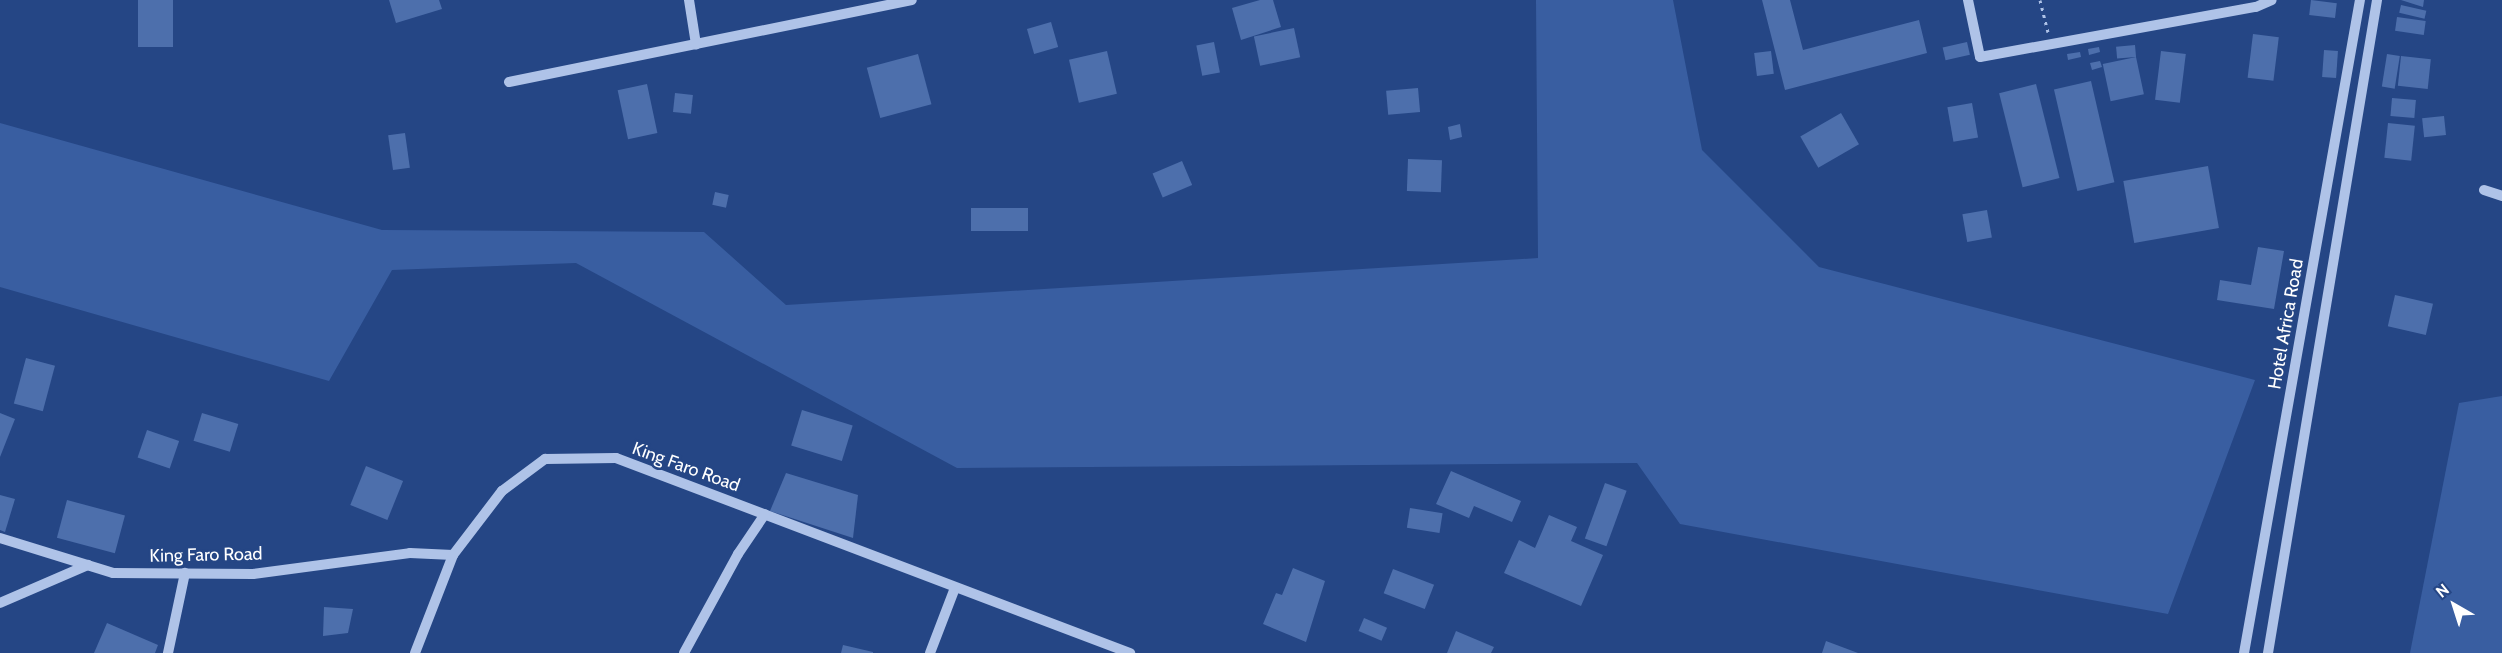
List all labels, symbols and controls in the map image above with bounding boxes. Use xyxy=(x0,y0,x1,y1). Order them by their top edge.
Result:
street label: Hotel Africa Road xyxy=(2264,257,2308,391)
street label: King Faro Road xyxy=(629,438,743,496)
street label: King Faro Road xyxy=(149,543,263,567)
north arrow xyxy=(2424,575,2484,635)
text: N xyxy=(2432,580,2453,602)

